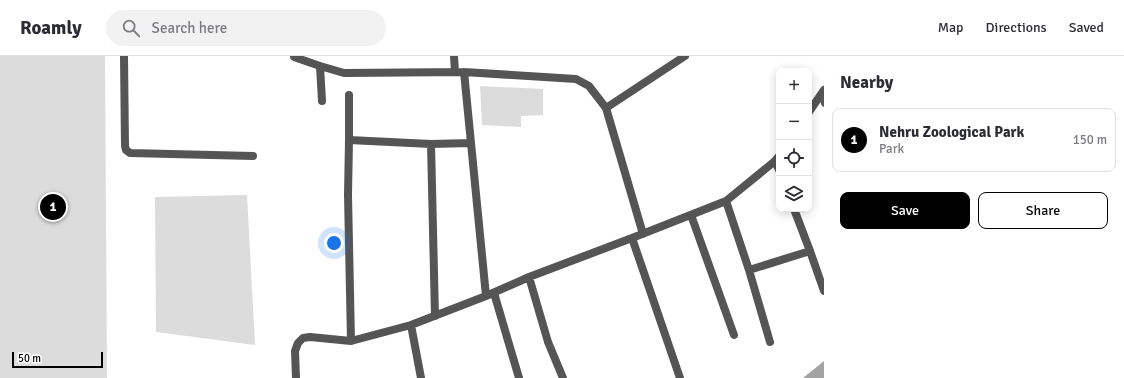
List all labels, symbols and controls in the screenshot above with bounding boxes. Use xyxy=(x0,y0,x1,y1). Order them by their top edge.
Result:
search box xyxy=(106,10,386,46)
text: Roamly xyxy=(20,16,82,40)
icon: search xyxy=(120,17,142,39)
text: Search here xyxy=(152,19,227,37)
text: Map xyxy=(938,19,964,36)
text: Directions xyxy=(986,19,1047,36)
text: Saved xyxy=(1069,19,1104,36)
map controls xyxy=(776,68,812,212)
button: + xyxy=(776,68,812,104)
text: Nearby xyxy=(840,72,893,93)
button: − xyxy=(776,104,812,140)
text: Nehru Zoological Park xyxy=(879,123,1024,141)
text: 1 xyxy=(850,132,858,148)
text: 150 m xyxy=(1073,132,1107,148)
button: locate xyxy=(776,140,812,176)
text: Park xyxy=(879,141,904,157)
button: layers xyxy=(776,176,812,212)
pin: 1 xyxy=(40,192,66,222)
button: Save xyxy=(840,192,970,229)
button: Share xyxy=(978,192,1108,229)
your location xyxy=(324,233,344,253)
scale bar xyxy=(12,350,103,369)
text: 50 m xyxy=(18,352,41,365)

